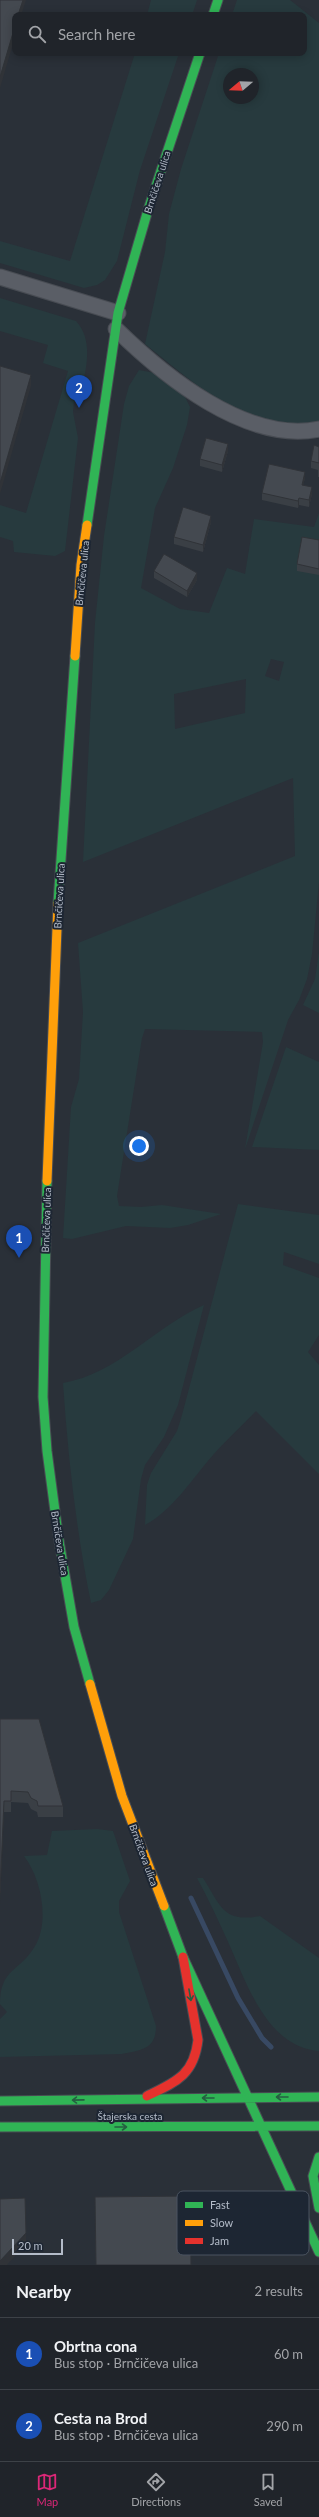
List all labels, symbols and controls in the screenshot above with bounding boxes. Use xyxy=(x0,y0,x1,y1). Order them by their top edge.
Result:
search box xyxy=(12,12,307,56)
icon: search xyxy=(26,23,48,45)
text: Search here xyxy=(58,25,135,43)
north arrow xyxy=(223,68,259,104)
street label: Brnčičeva ulica xyxy=(141,149,173,215)
pin: 2 xyxy=(66,375,92,408)
street label: Brnčičeva ulica xyxy=(73,540,91,606)
street label: Brnčičeva ulica xyxy=(51,863,67,929)
your location xyxy=(129,1136,149,1156)
street label: Brnčičeva ulica xyxy=(39,1187,53,1253)
pin: 1 xyxy=(6,1225,32,1258)
street label: Brnčičeva ulica xyxy=(49,1510,71,1576)
street label: Brnčičeva ulica xyxy=(127,1822,161,1888)
one-way arrow xyxy=(186,1989,194,2002)
one-way arrow xyxy=(276,2093,289,2101)
one-way arrow xyxy=(202,2094,215,2102)
one-way arrow xyxy=(72,2096,85,2104)
street label: Štajerska cesta xyxy=(98,2110,162,2122)
one-way arrow xyxy=(114,2123,127,2131)
legend xyxy=(177,2191,309,2255)
text: Fast xyxy=(210,2198,230,2211)
text: Slow xyxy=(210,2216,234,2229)
text: Jam xyxy=(210,2234,229,2247)
scale bar xyxy=(12,2237,63,2256)
text: 20 m xyxy=(18,2239,43,2252)
text: Nearby xyxy=(16,2281,71,2302)
text: 2 results xyxy=(255,2283,303,2299)
text: Obrtna cona xyxy=(54,2337,137,2355)
text: 1 xyxy=(25,2346,33,2362)
text: 60 m xyxy=(274,2346,303,2362)
text: Bus stop · Brnčičeva ulica xyxy=(54,2355,198,2371)
text: Cesta na Brod xyxy=(54,2409,147,2427)
text: 2 xyxy=(25,2418,33,2434)
text: 290 m xyxy=(266,2418,303,2434)
text: Bus stop · Brnčičeva ulica xyxy=(54,2427,198,2443)
tab: Map xyxy=(36,2471,58,2508)
tab: Directions xyxy=(131,2471,181,2508)
tab: Saved xyxy=(254,2471,283,2508)

